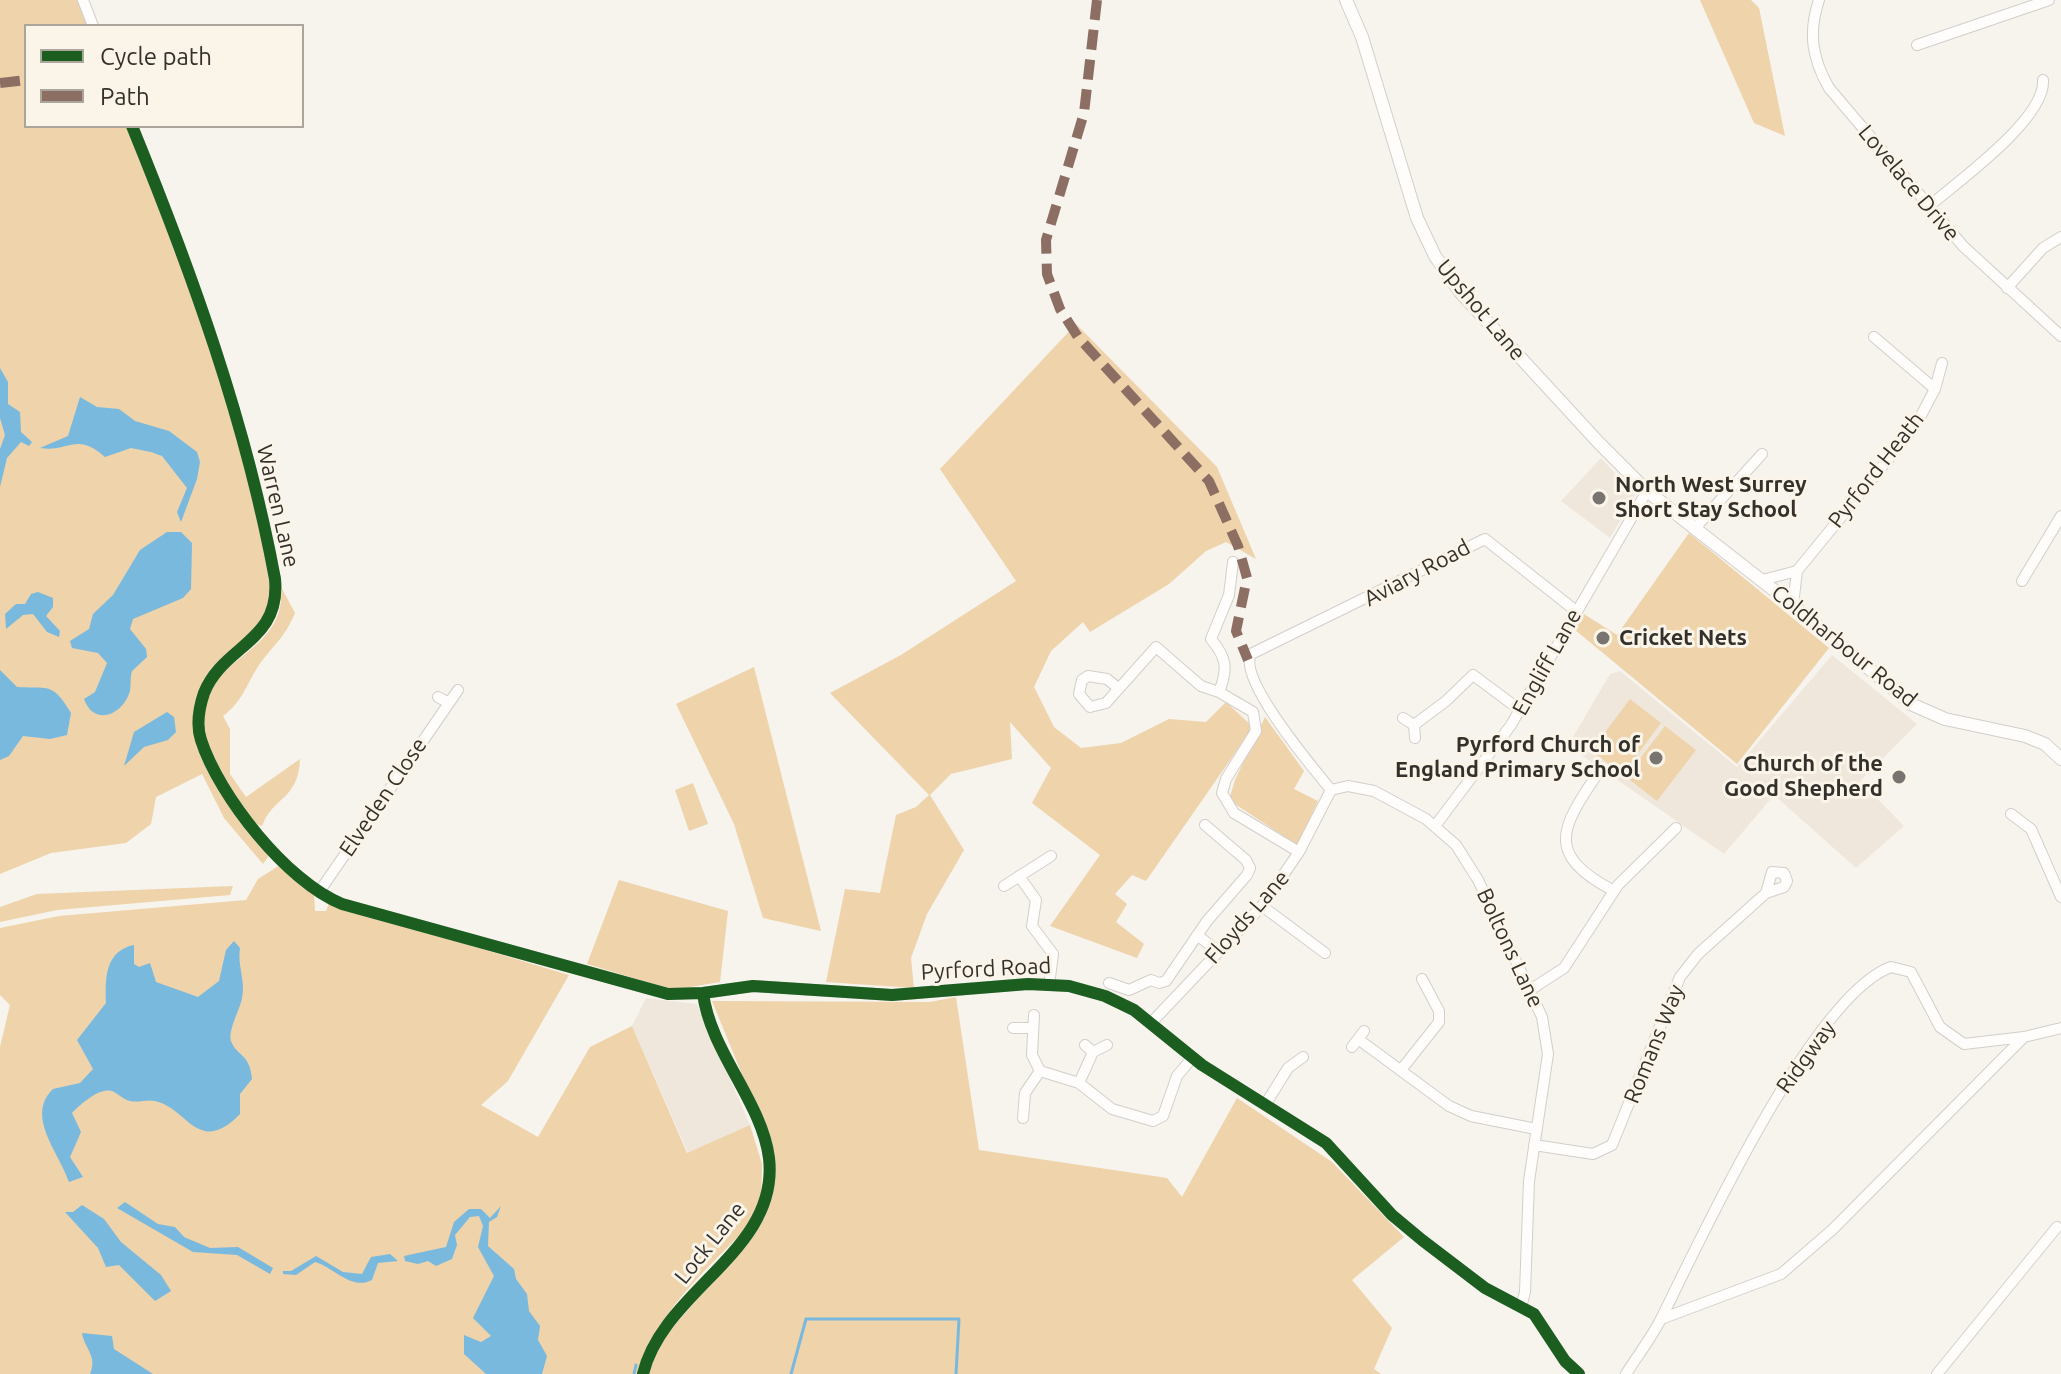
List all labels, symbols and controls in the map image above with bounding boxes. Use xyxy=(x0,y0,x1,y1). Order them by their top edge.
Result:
legend xyxy=(24,24,304,128)
text: Cycle path xyxy=(100,43,212,70)
text: Path xyxy=(100,83,150,110)
street label: Lovelace Drive xyxy=(1853,120,1965,246)
street label: Upshot Lane xyxy=(1431,254,1531,366)
street label: Pyrford Heath xyxy=(1823,407,1929,533)
street label: Warren Lane xyxy=(251,442,305,570)
place label: North West Surrey Short Stay School xyxy=(1615,472,1807,524)
marker: North West Surrey Short Stay School xyxy=(1590,489,1608,507)
street label: Aviary Road xyxy=(1359,534,1475,612)
street label: Coldharbour Road xyxy=(1766,579,1922,713)
street label: Engliff Lane xyxy=(1507,604,1587,720)
place label: Cricket Nets xyxy=(1619,625,1747,651)
marker: Cricket Nets xyxy=(1594,629,1612,647)
place label: Pyrford Church of England Primary School xyxy=(1395,732,1640,784)
street label: Elveden Close xyxy=(334,733,432,861)
marker: Pyrford Church of England Primary School xyxy=(1647,749,1665,767)
place label: Church of the Good Shepherd xyxy=(1724,751,1883,802)
marker: Church of the Good Shepherd xyxy=(1890,768,1908,786)
street label: Floyds Lane xyxy=(1199,865,1295,969)
street label: Boltons Lane xyxy=(1471,884,1549,1012)
street label: Pyrford Road xyxy=(920,952,1052,986)
street label: Romans Way xyxy=(1618,981,1690,1107)
street label: Ridgway xyxy=(1771,1015,1841,1099)
street label: Lock Lane xyxy=(669,1197,751,1289)

